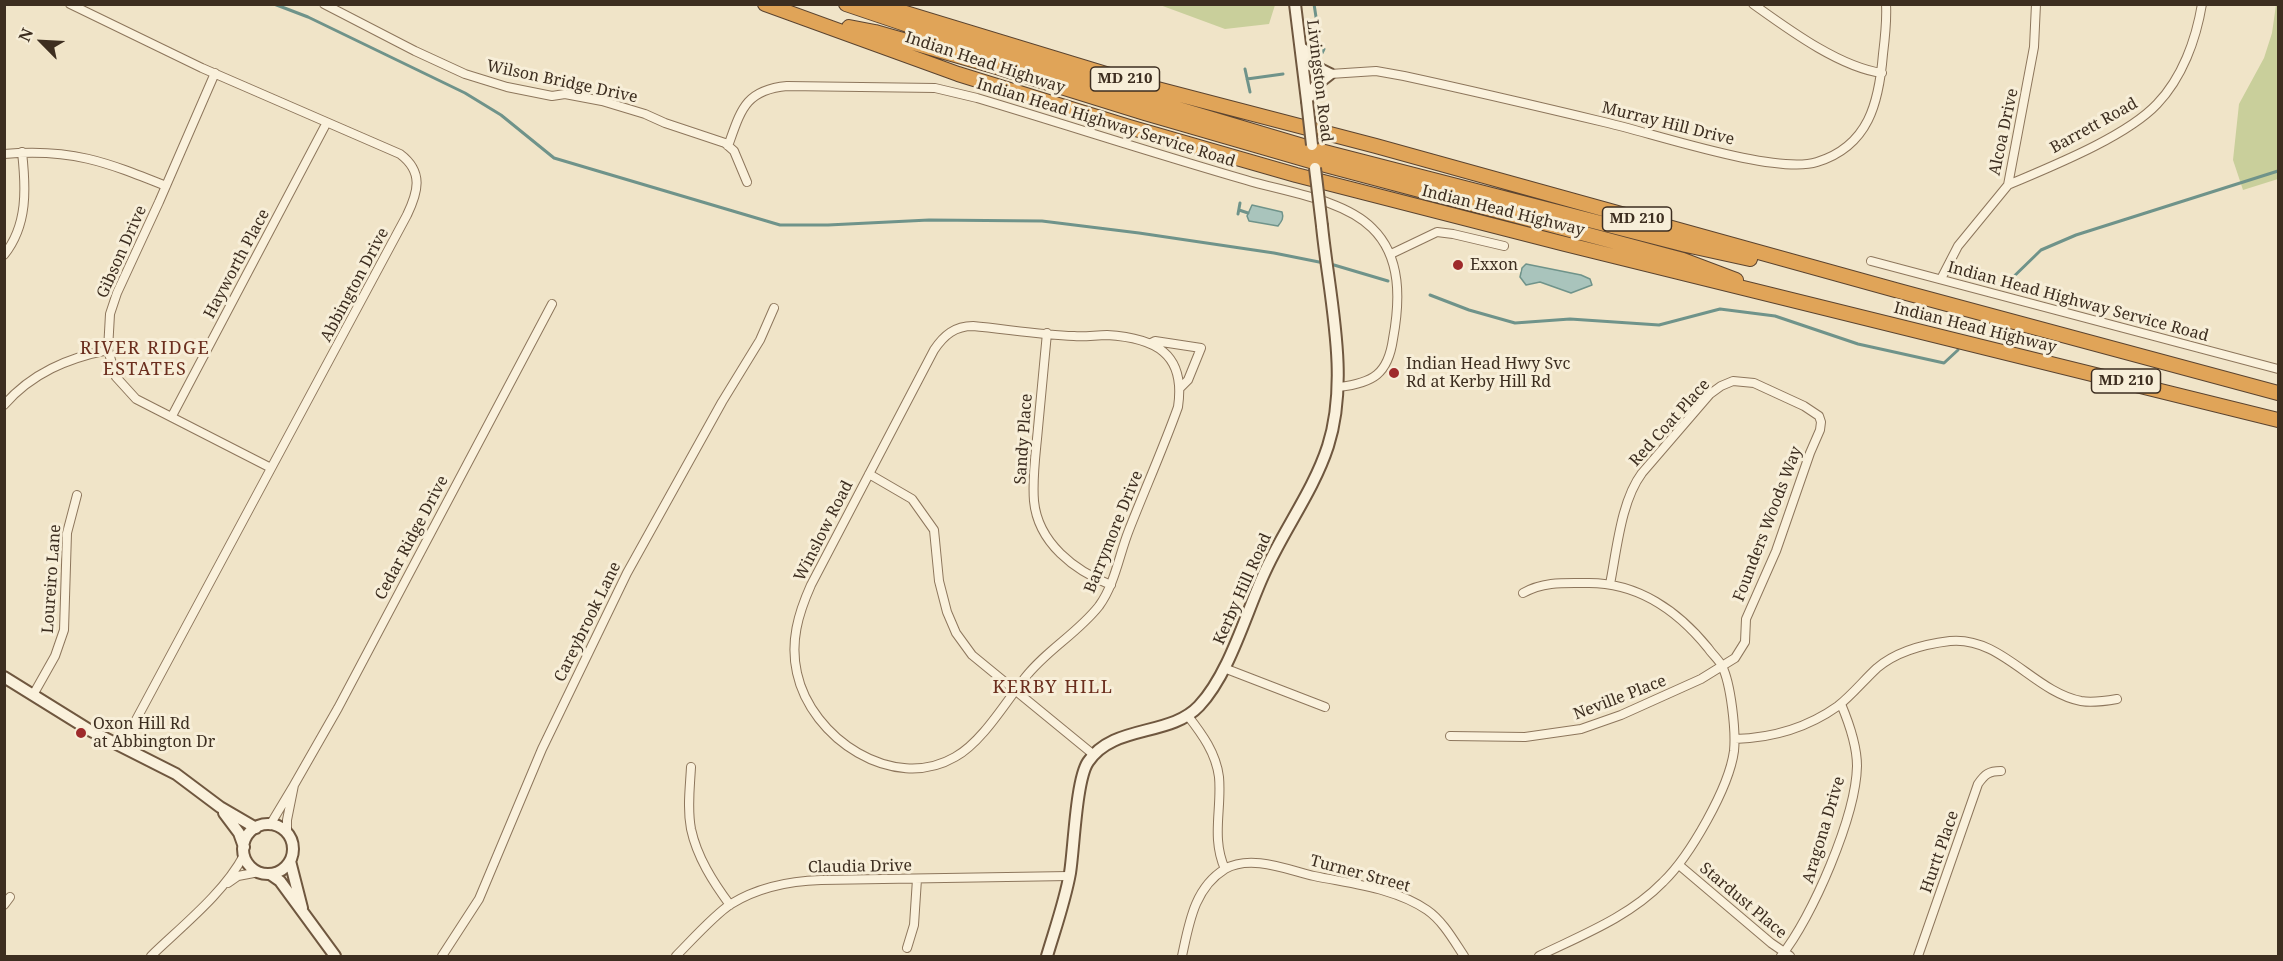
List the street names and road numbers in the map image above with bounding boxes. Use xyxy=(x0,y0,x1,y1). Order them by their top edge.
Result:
street label: Livingston Road xyxy=(1302,19,1336,143)
street label: Indian Head Highway xyxy=(903,28,1067,98)
street label: Wilson Bridge Drive xyxy=(485,57,639,107)
road number: MD 210 xyxy=(1090,67,1160,91)
street label: Indian Head Highway Service Road xyxy=(974,74,1238,172)
street label: Alcoa Drive xyxy=(1985,87,2023,177)
street label: Barrett Road xyxy=(2047,94,2141,158)
street label: Murray Hill Drive xyxy=(1600,98,1736,150)
street label: Indian Head Highway xyxy=(1420,181,1586,241)
street label: Gibson Drive xyxy=(93,203,151,301)
street label: Hayworth Place xyxy=(200,206,274,322)
road number: MD 210 xyxy=(1602,207,1672,231)
street label: Abbington Drive xyxy=(317,225,393,345)
street label: Indian Head Highway Service Road xyxy=(1945,258,2211,346)
street label: Indian Head Highway xyxy=(1892,298,2058,358)
road number: MD 210 xyxy=(2092,369,2160,393)
street label: Red Coat Place xyxy=(1626,375,1714,471)
street label: Sandy Place xyxy=(1011,393,1037,485)
street label: Founders Woods Way xyxy=(1730,444,1806,604)
street label: Barrymore Drive xyxy=(1081,468,1147,596)
street label: Cedar Ridge Drive xyxy=(371,473,453,603)
street label: Winslow Road xyxy=(790,478,858,584)
street label: Loureiro Lane xyxy=(39,524,65,634)
street label: Kerby Hill Road xyxy=(1210,530,1276,648)
street label: Careybrook Lane xyxy=(551,559,625,685)
street label: Neville Place xyxy=(1571,672,1669,724)
street label: Aragona Drive xyxy=(1799,774,1849,886)
street label: Hurtt Place xyxy=(1917,808,1963,896)
street label: Turner Street xyxy=(1308,851,1412,897)
street label: Claudia Drive xyxy=(808,856,912,878)
street label: Stardust Place xyxy=(1695,859,1791,943)

